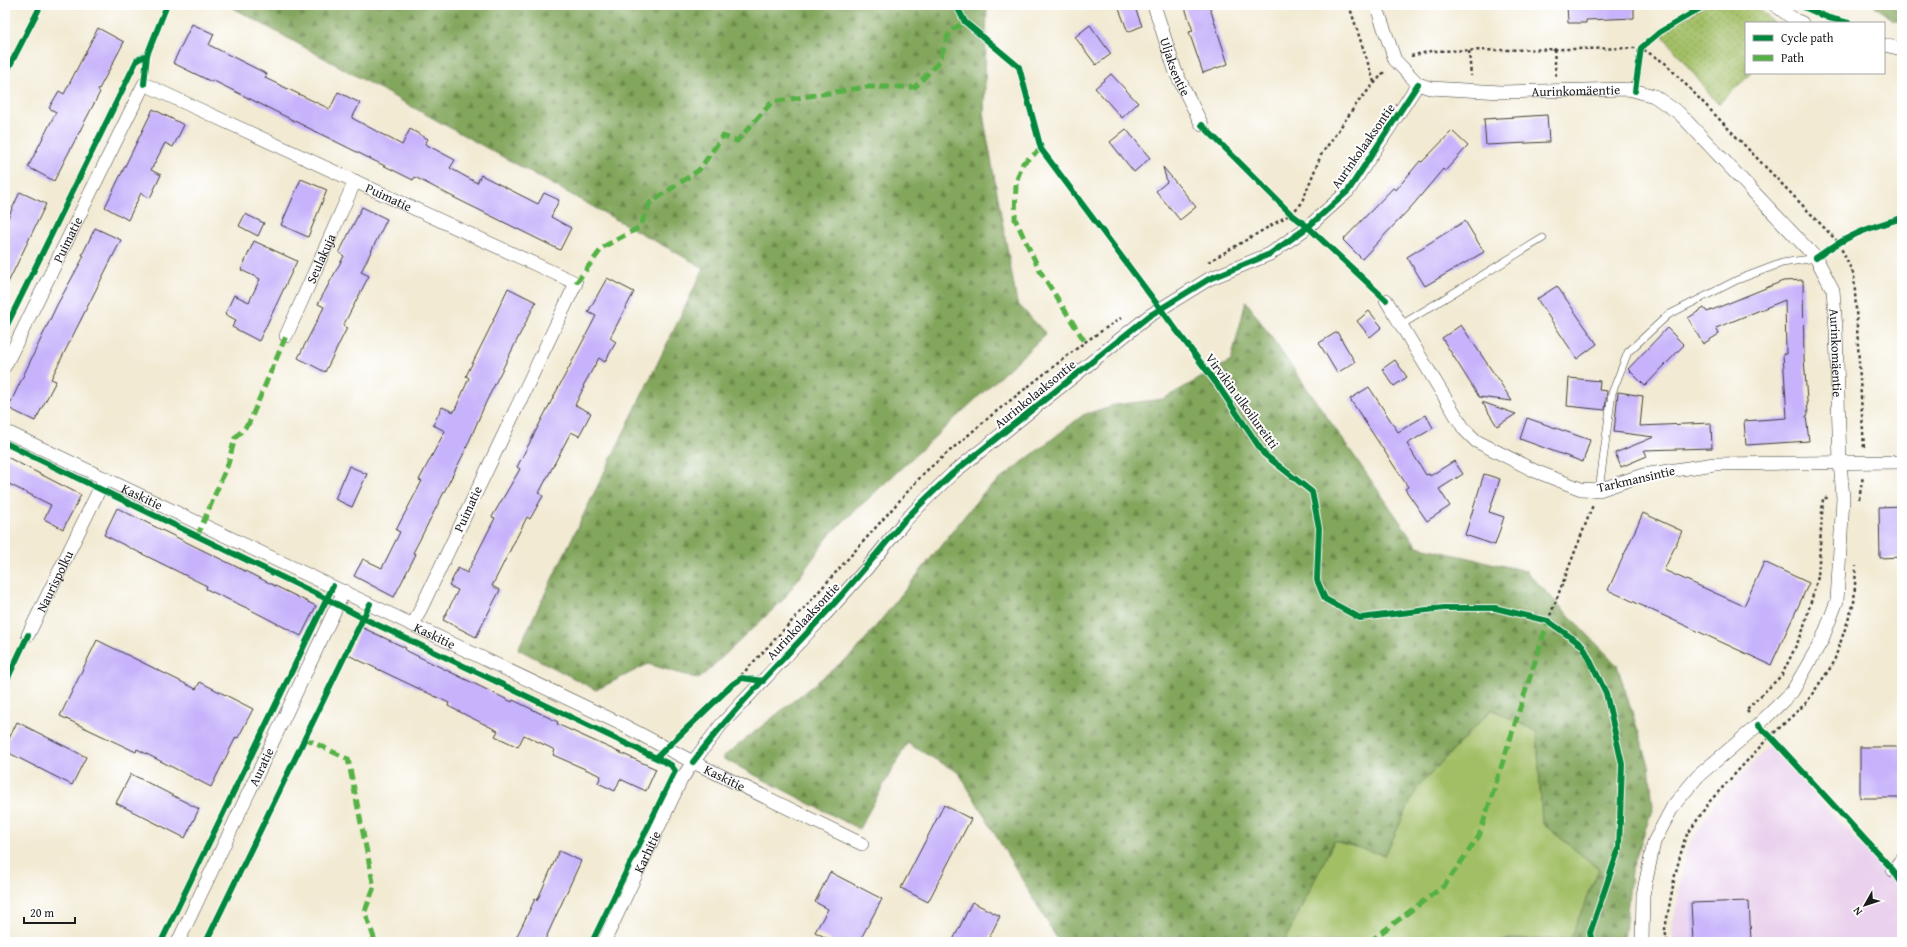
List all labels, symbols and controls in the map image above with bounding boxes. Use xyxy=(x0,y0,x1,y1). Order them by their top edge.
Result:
legend xyxy=(1745,22,1885,74)
text: Cycle path xyxy=(1781,29,1834,46)
street label: Uljaksentie xyxy=(1156,35,1195,99)
text: Path xyxy=(1781,49,1804,66)
street label: Aurinkomäentie xyxy=(1531,80,1620,101)
street label: Aurinkolaaksontie xyxy=(1326,100,1400,192)
street label: Puimatie xyxy=(363,178,415,216)
street label: Puimatie xyxy=(48,213,87,266)
street label: Seulakuja xyxy=(301,230,340,286)
street label: Aurinkomäentie xyxy=(1825,308,1848,397)
street label: Virvikin ulkoilureitti xyxy=(1201,349,1283,453)
street label: Aurinkolaaksontie xyxy=(990,355,1080,433)
street label: Tarkmansintie xyxy=(1595,461,1677,497)
street label: Kaskitie xyxy=(118,478,166,514)
street label: Puimatie xyxy=(449,483,487,535)
street label: Naurispolku xyxy=(31,547,78,615)
street label: Aurinkolaaksontie xyxy=(762,578,844,664)
street label: Kaskitie xyxy=(411,617,459,653)
street label: Auratie xyxy=(244,744,278,789)
street label: Kaskitie xyxy=(701,759,749,796)
street label: Karhitie xyxy=(629,827,665,876)
north arrow xyxy=(1845,885,1885,925)
scale bar xyxy=(24,899,75,925)
text: N xyxy=(1848,903,1866,919)
text: 20 m xyxy=(30,904,54,921)

